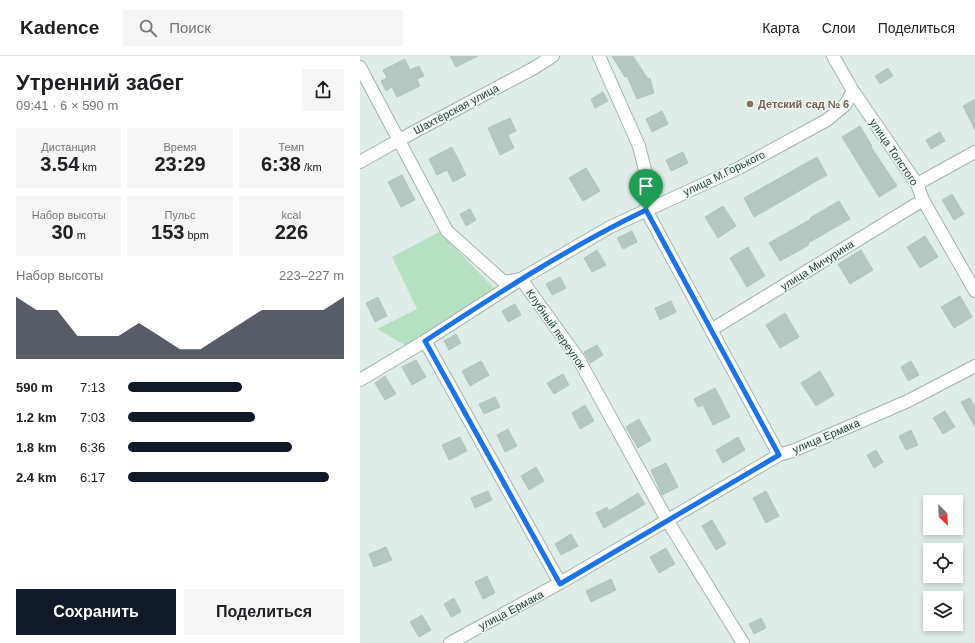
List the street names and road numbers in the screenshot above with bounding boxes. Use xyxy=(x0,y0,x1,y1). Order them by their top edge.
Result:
street label: Шахтёрская улица xyxy=(411,81,501,137)
street label: улица Толстого xyxy=(867,116,921,188)
street label: улица М.Горького xyxy=(681,148,767,198)
street label: улица Мичурина xyxy=(778,237,857,292)
street label: Клубный переулок xyxy=(524,287,588,371)
street label: улица Ермака xyxy=(791,416,862,456)
street label: улица Ермака xyxy=(477,587,546,632)

